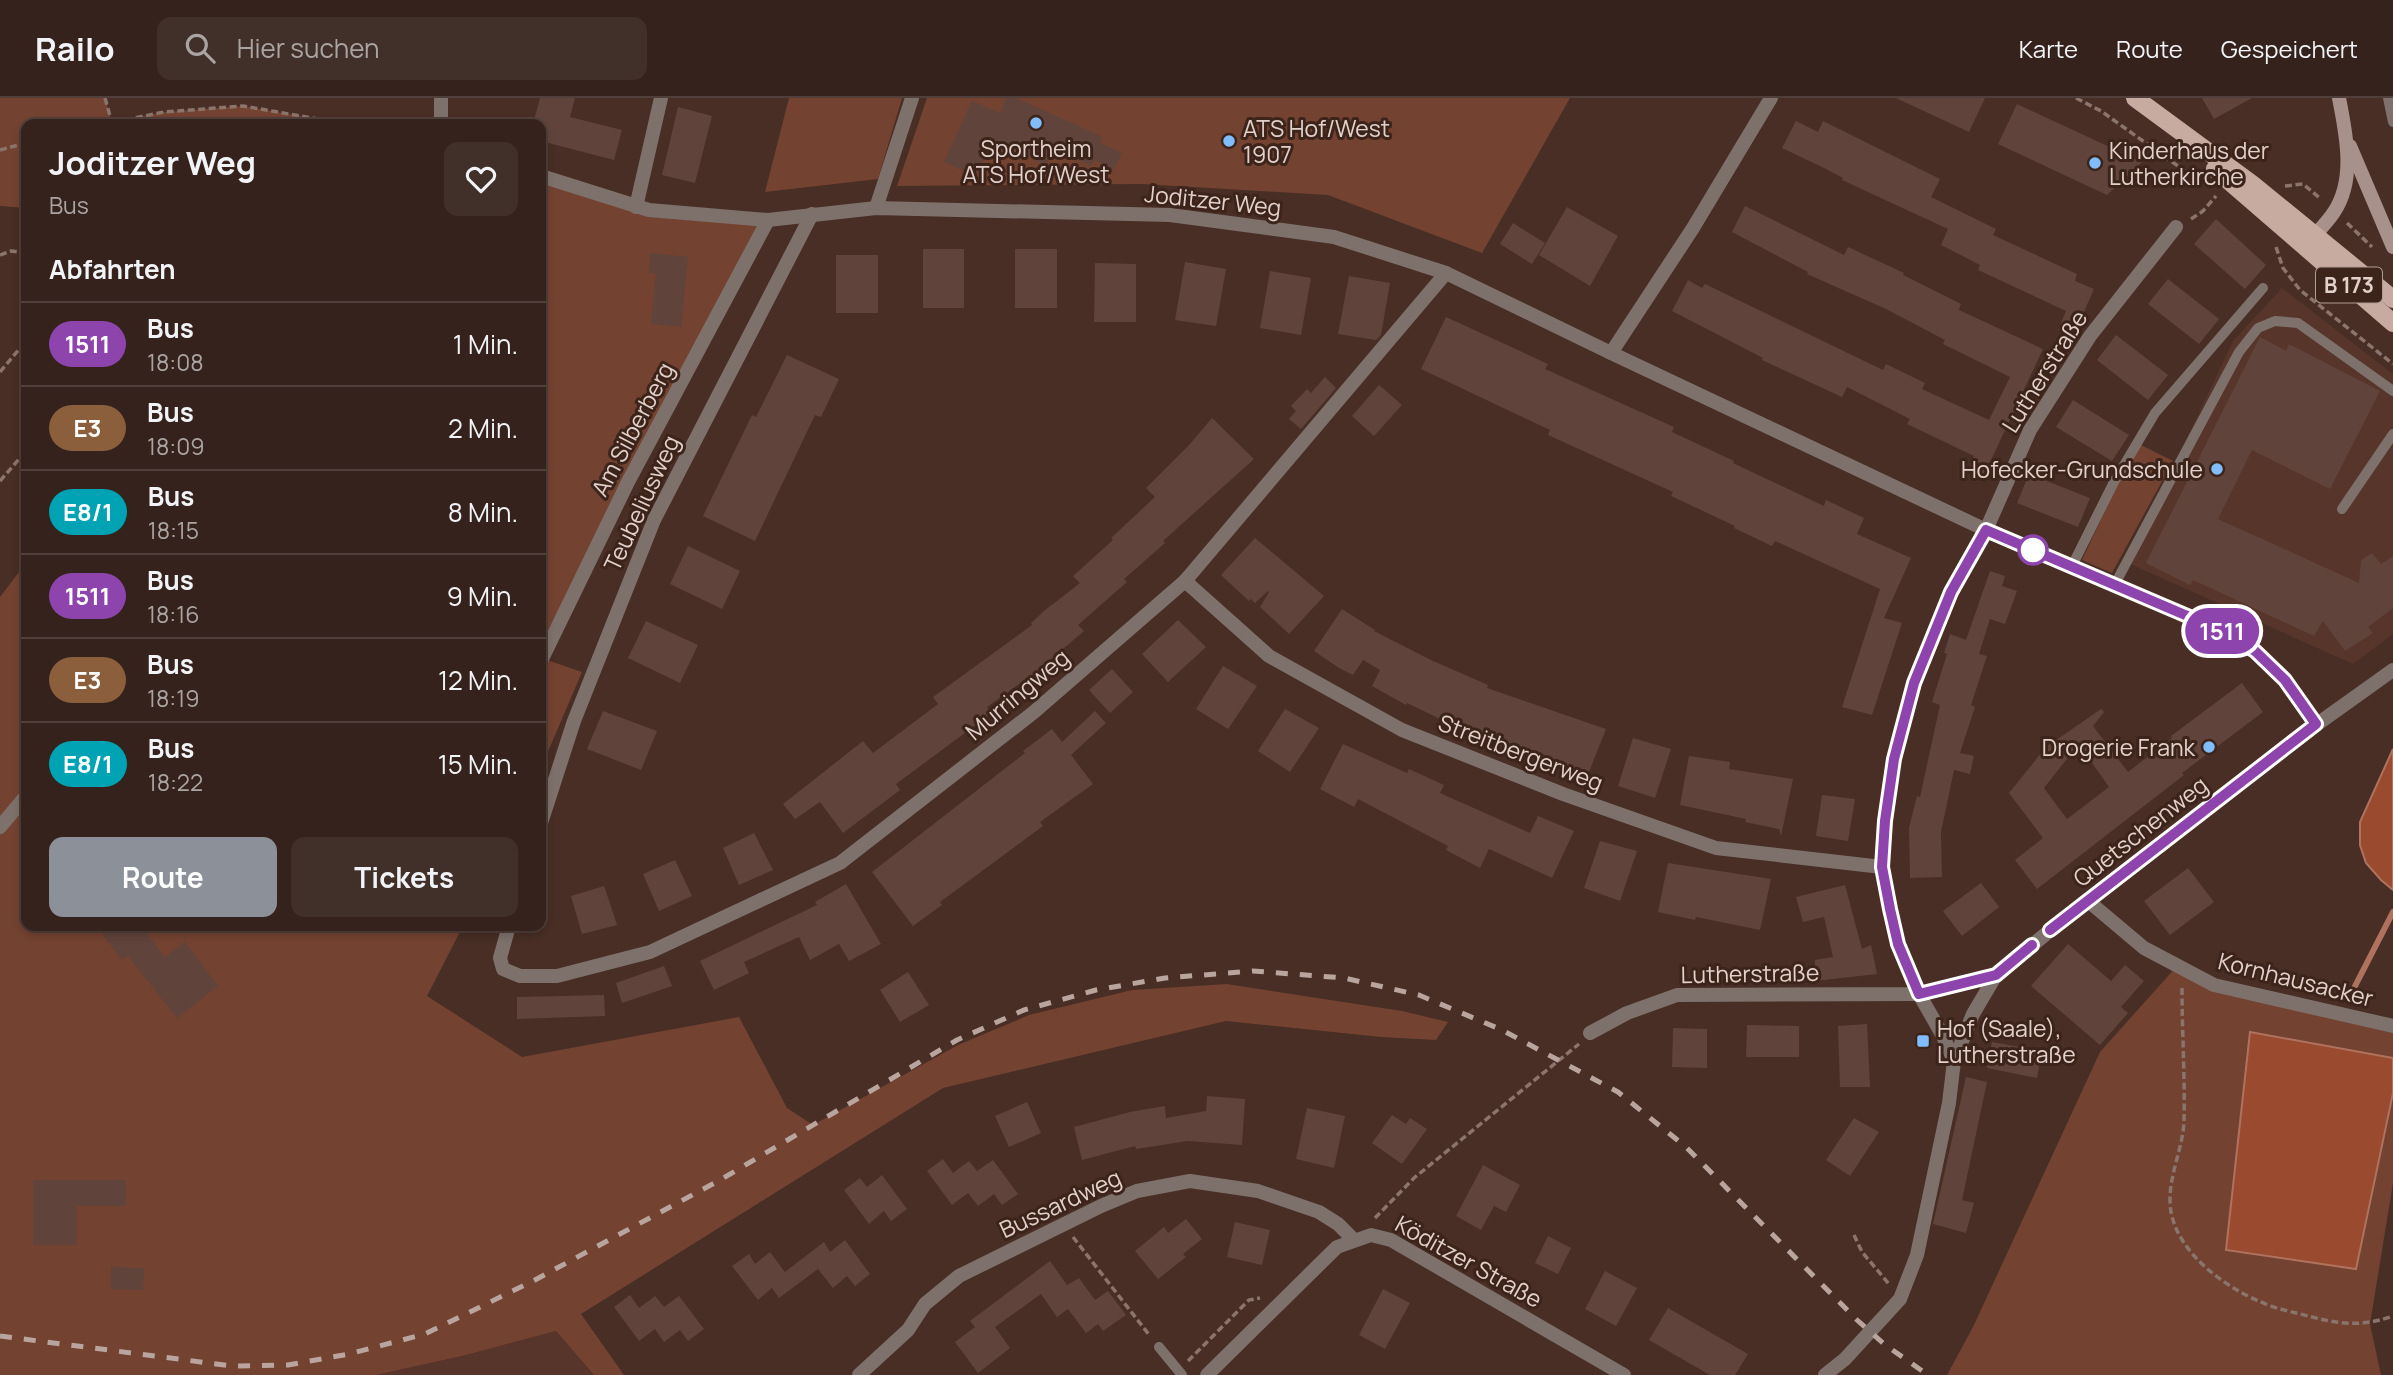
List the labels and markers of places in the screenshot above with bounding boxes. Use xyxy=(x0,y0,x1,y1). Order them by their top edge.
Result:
place label: ATS Hof/West 1907 xyxy=(1243,112,1390,170)
marker: Sportheim ATS Hof/West xyxy=(1028,115,1044,131)
place label: Sportheim ATS Hof/West xyxy=(963,132,1109,190)
marker: ATS Hof/West 1907 xyxy=(1221,133,1237,149)
place label: Kinderhaus der Lutherkirche xyxy=(2109,134,2269,192)
marker: Kinderhaus der Lutherkirche xyxy=(2087,155,2103,171)
place label: Hofecker-Grundschule xyxy=(1961,453,2203,485)
marker: Hofecker-Grundschule xyxy=(2209,461,2225,477)
unlabelled marker xyxy=(2018,535,2048,565)
place label: Drogerie Frank xyxy=(2042,731,2196,763)
marker: Drogerie Frank xyxy=(2201,739,2217,755)
place label: Hof (Saale), Lutherstraße xyxy=(1937,1012,2076,1070)
marker: Hof (Saale), Lutherstraße xyxy=(1915,1033,1931,1049)

